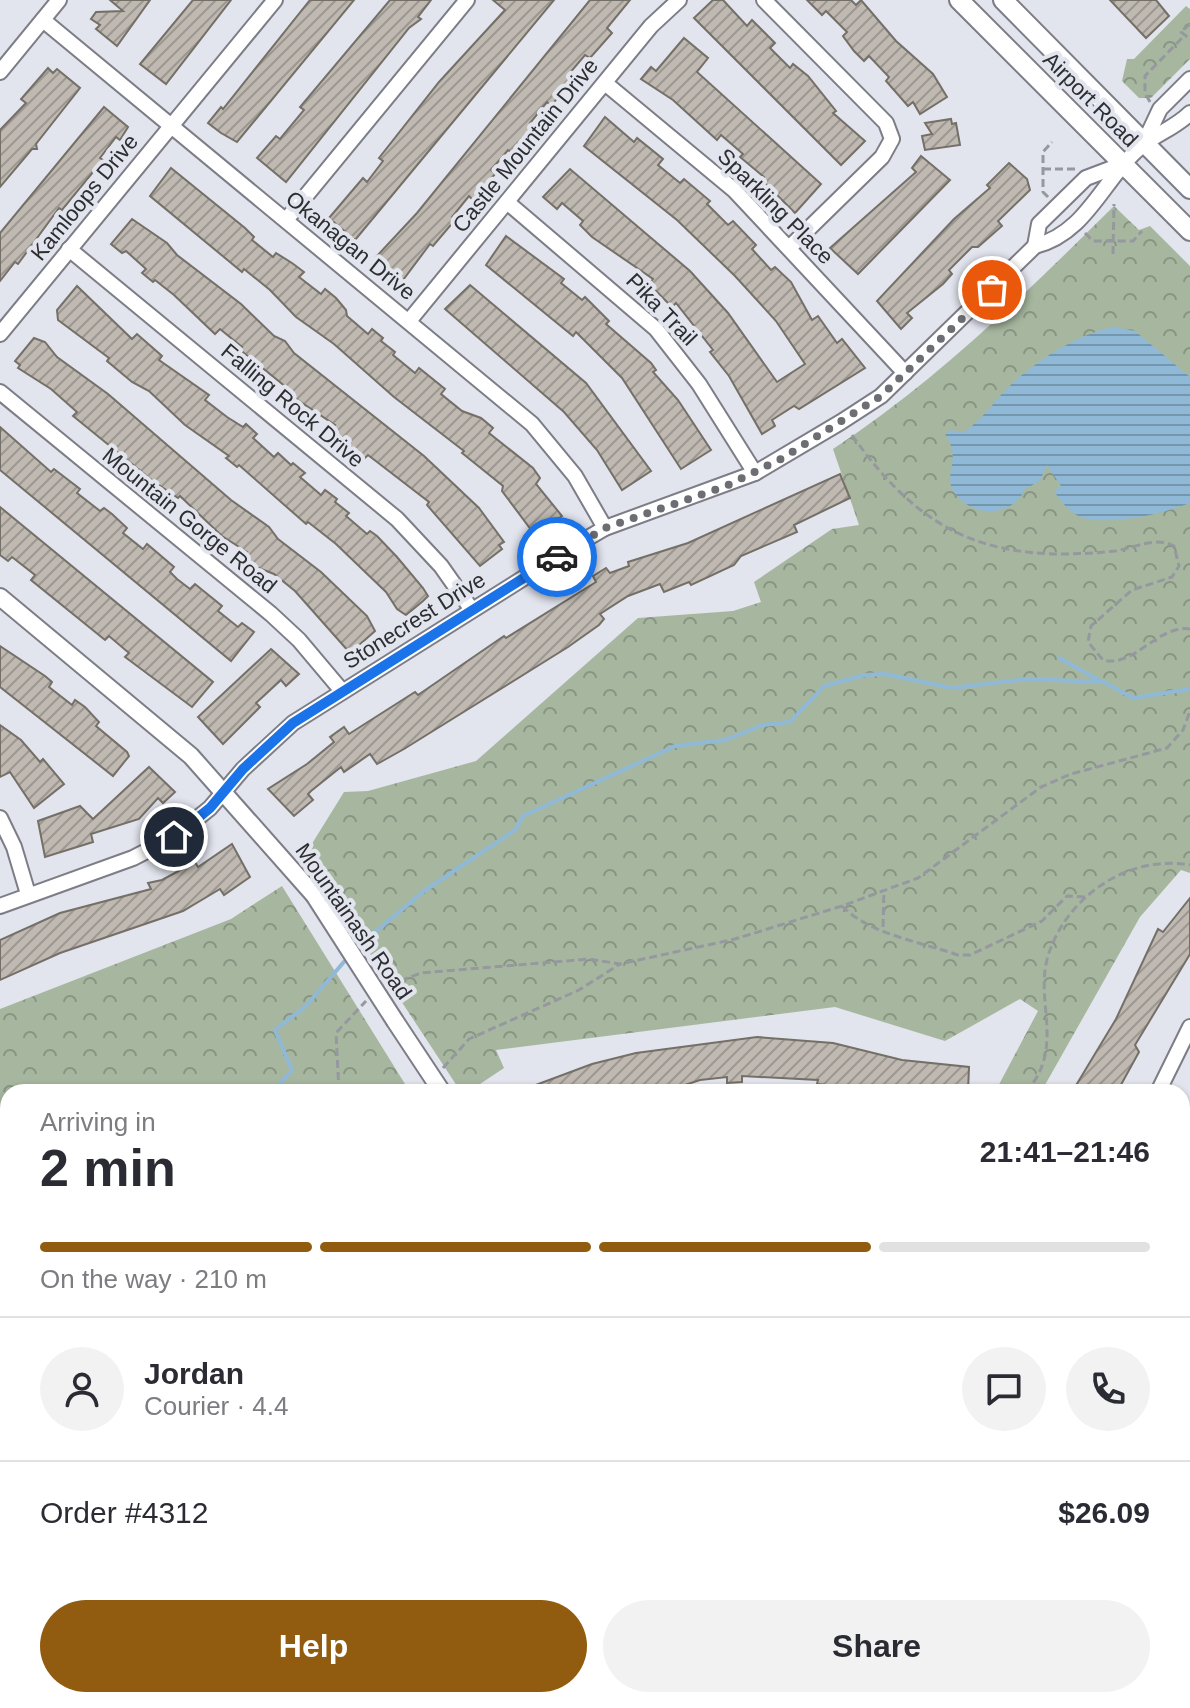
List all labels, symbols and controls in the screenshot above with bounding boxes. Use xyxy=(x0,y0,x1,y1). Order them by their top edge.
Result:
street label: Airport Road xyxy=(1038,47,1143,152)
street label: Castle Mountain Drive xyxy=(448,53,603,237)
street label: Kamloops Drive xyxy=(26,129,143,266)
street label: Sparkling Place xyxy=(713,143,839,269)
street label: Okanagan Drive xyxy=(281,186,420,305)
pin xyxy=(958,256,1026,324)
street label: Pika Trail xyxy=(621,268,702,351)
icon: bag xyxy=(970,268,1014,312)
street label: Falling Rock Drive xyxy=(216,338,369,472)
street label: Mountain Gorge Road xyxy=(98,443,282,598)
courier xyxy=(517,517,597,597)
icon: car xyxy=(535,535,579,579)
street label: Stonecrest Drive xyxy=(339,567,490,674)
pin xyxy=(140,803,208,871)
icon: home xyxy=(152,815,196,859)
street label: Mountainash Road xyxy=(290,838,417,1004)
text: Arriving in xyxy=(40,1107,156,1137)
text: 21:41–21:46 xyxy=(980,1135,1150,1168)
text: 2 min xyxy=(40,1139,176,1197)
text: On the way · 210 m xyxy=(40,1264,267,1294)
button: person xyxy=(40,1347,124,1431)
button: chat xyxy=(962,1347,1046,1431)
button: phone xyxy=(1066,1347,1150,1431)
text: Jordan xyxy=(144,1357,244,1390)
text: Courier · 4.4 xyxy=(144,1391,289,1421)
text: Order #4312 xyxy=(40,1496,208,1529)
text: $26.09 xyxy=(1058,1496,1150,1529)
button: Help xyxy=(40,1600,587,1692)
button: Share xyxy=(603,1600,1150,1692)

